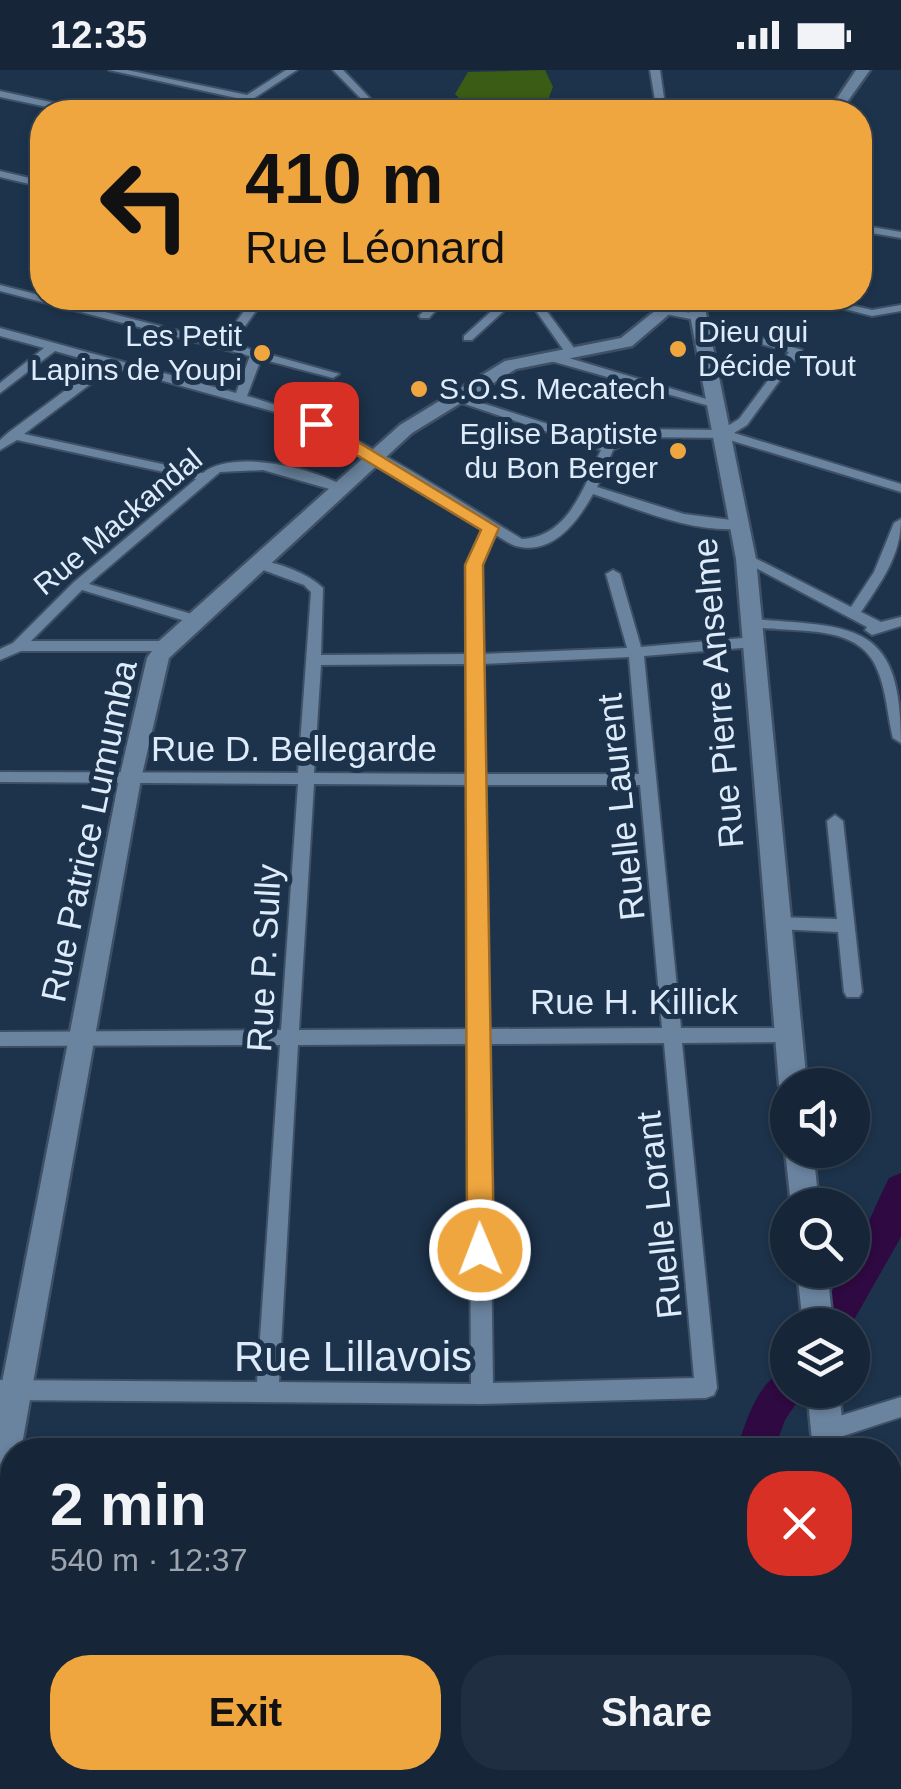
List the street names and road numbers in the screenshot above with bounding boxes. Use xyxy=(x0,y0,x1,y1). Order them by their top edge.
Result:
street label: Rue Mackandal xyxy=(27,442,208,601)
street label: Rue Pierre Anselme xyxy=(685,536,750,850)
street label: Rue Patrice Lumumba xyxy=(33,656,144,1005)
street label: Ruelle Laurent xyxy=(589,692,652,922)
street label: Rue D. Bellegarde xyxy=(151,729,437,768)
street label: Rue P. Sully xyxy=(239,863,288,1053)
street label: Rue H. Killick xyxy=(530,982,739,1021)
street label: Ruelle Lorant xyxy=(628,1109,689,1321)
street label: Rue Lillavois xyxy=(234,1333,472,1380)

